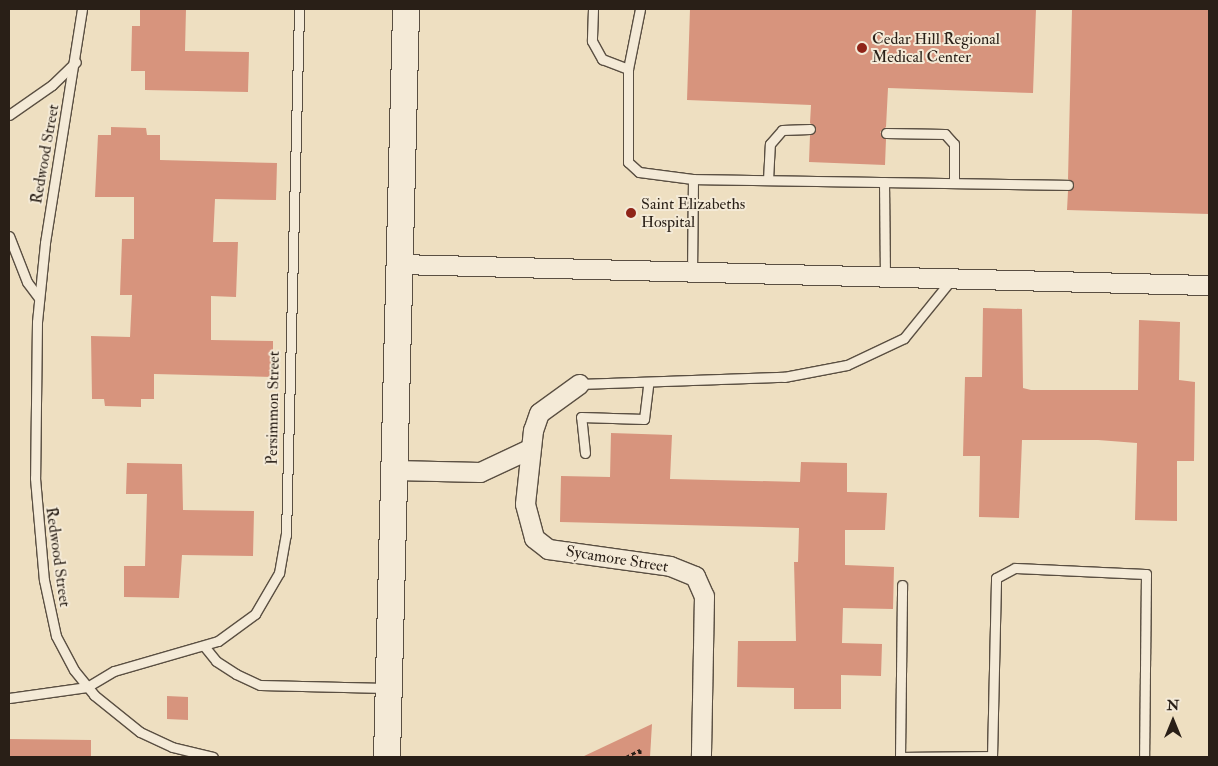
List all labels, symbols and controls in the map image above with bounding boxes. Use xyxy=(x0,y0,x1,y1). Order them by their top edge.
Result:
place label: Cedar Hill Regional Medical Center xyxy=(872,29,1000,67)
marker: Cedar Hill Regional Medical Center xyxy=(856,42,868,54)
street label: Redwood Street xyxy=(27,103,63,205)
place label: Saint Elizabeths Hospital xyxy=(641,194,745,232)
marker: Saint Elizabeths Hospital xyxy=(625,207,637,219)
street label: Persimmon Street xyxy=(262,351,284,465)
street label: Redwood Street xyxy=(41,506,75,608)
street label: Sycamore Street xyxy=(564,541,670,577)
north arrow xyxy=(1148,696,1198,746)
text: N xyxy=(1167,697,1179,714)

